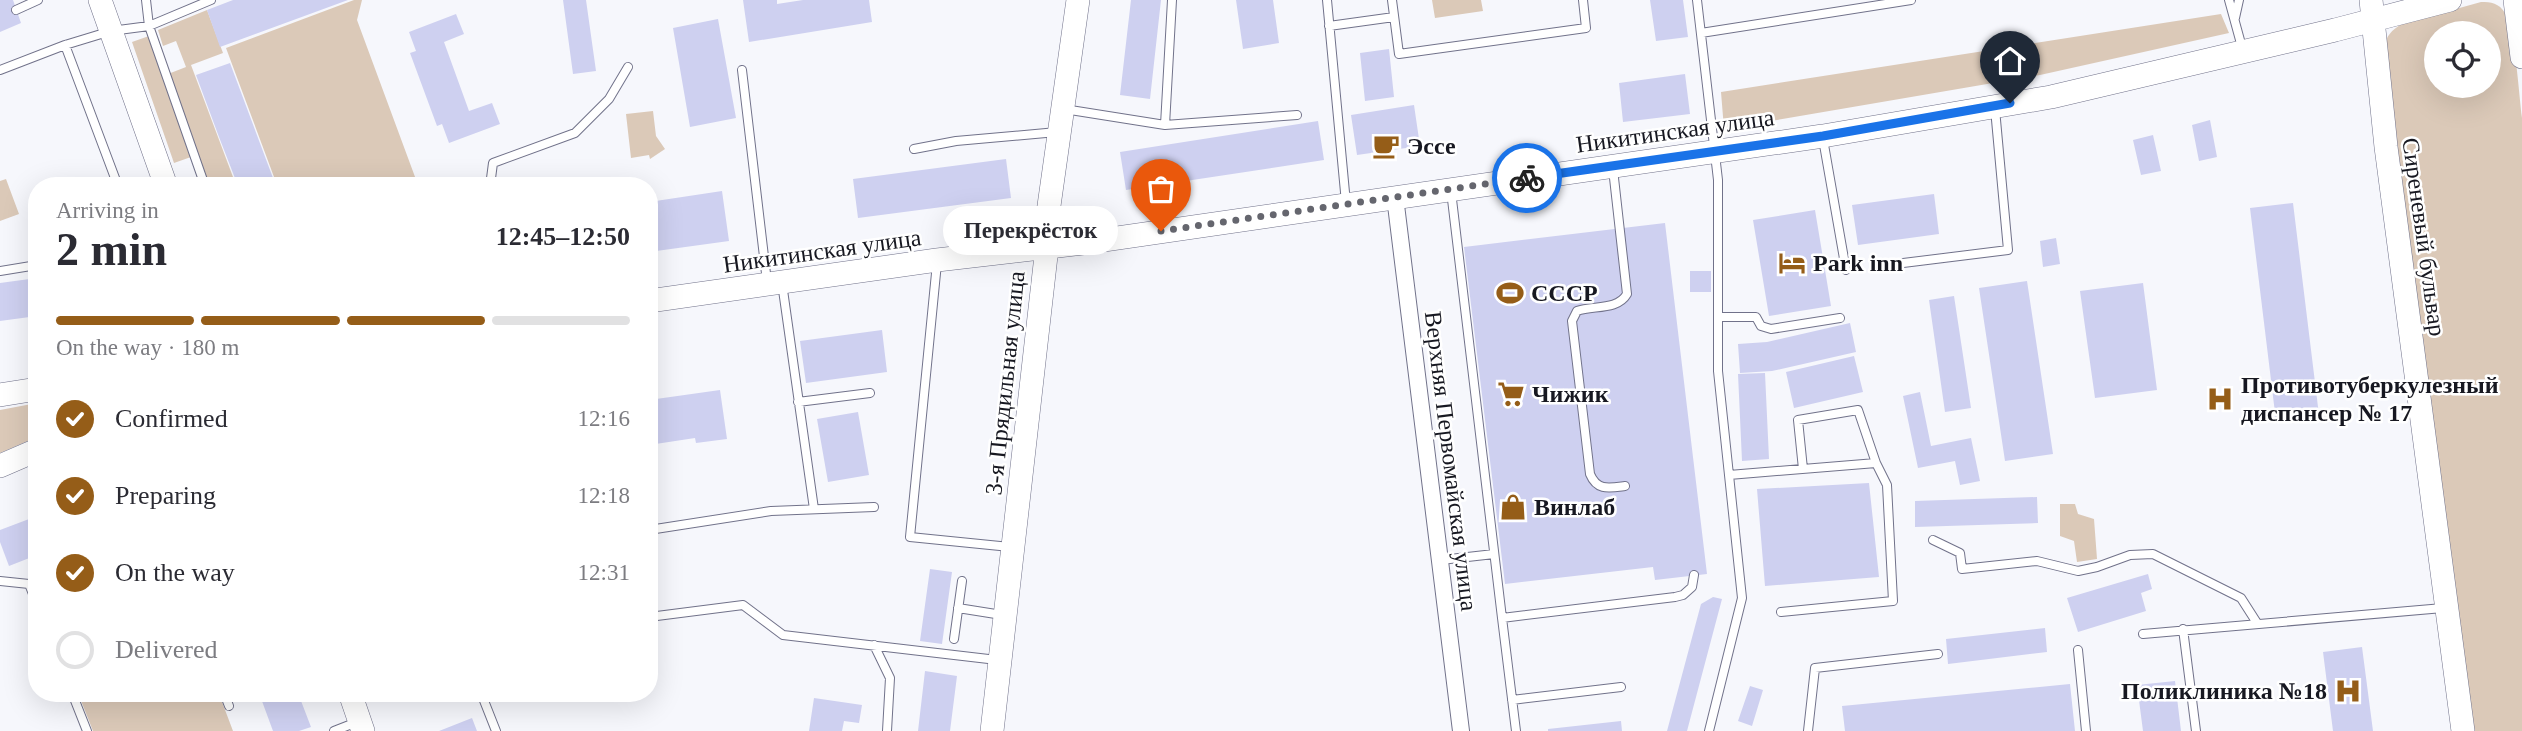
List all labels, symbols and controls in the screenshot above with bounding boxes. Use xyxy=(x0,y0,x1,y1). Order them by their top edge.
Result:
map controls xyxy=(2424,21,2501,98)
button: locate xyxy=(2424,21,2501,98)
pin xyxy=(1980,31,2040,103)
icon: home xyxy=(1991,42,2029,80)
street label: Никитинская улица xyxy=(1574,104,1776,158)
cafe icon: Эссе xyxy=(1371,131,1401,161)
place label: Эссе xyxy=(1407,133,1456,159)
street label: Сиреневый бульвар xyxy=(2397,136,2451,338)
courier xyxy=(1492,143,1562,213)
pin xyxy=(1131,159,1191,231)
icon: bike xyxy=(1508,159,1546,197)
icon: bag xyxy=(1142,170,1180,208)
text: Arriving in xyxy=(56,198,159,223)
callout: Перекрёсток xyxy=(944,206,1119,256)
text: Перекрёсток xyxy=(964,218,1097,243)
text: 12:45–12:50 xyxy=(496,222,630,251)
text: 2 min xyxy=(56,224,167,275)
street label: Никитинская улица xyxy=(721,224,923,278)
hotel icon: Park inn xyxy=(1777,248,1807,278)
place label: Park inn xyxy=(1813,250,1903,276)
street label: 3-я Прядильная улица xyxy=(980,269,1030,496)
sports icon: СССР xyxy=(1495,278,1525,308)
place label: СССР xyxy=(1531,280,1598,306)
street label: Верхняя Первомайская улица xyxy=(1420,310,1482,613)
text: On the way · 180 m xyxy=(56,335,239,360)
place label: Противотуберкулезный диспансер № 17 xyxy=(2241,372,2499,426)
supermarket icon: Чижик xyxy=(1496,379,1526,409)
place label: Чижик xyxy=(1532,381,1609,407)
hospital icon: Противотуберкулезный диспансер № 17 xyxy=(2205,384,2235,414)
icon: check xyxy=(56,400,94,438)
text: Confirmed xyxy=(115,404,228,433)
text: 12:16 xyxy=(578,406,630,431)
icon: check xyxy=(56,477,94,515)
text: Preparing xyxy=(115,481,216,510)
text: 12:18 xyxy=(578,483,630,508)
shop icon: Винлаб xyxy=(1498,492,1528,522)
place label: Винлаб xyxy=(1534,494,1615,520)
icon: check xyxy=(56,554,94,592)
text: On the way xyxy=(115,558,235,587)
text: 12:31 xyxy=(578,560,630,585)
text: Delivered xyxy=(115,635,218,664)
hospital icon: Поликлиника №18 xyxy=(2333,676,2363,706)
place label: Поликлиника №18 xyxy=(2121,678,2327,704)

